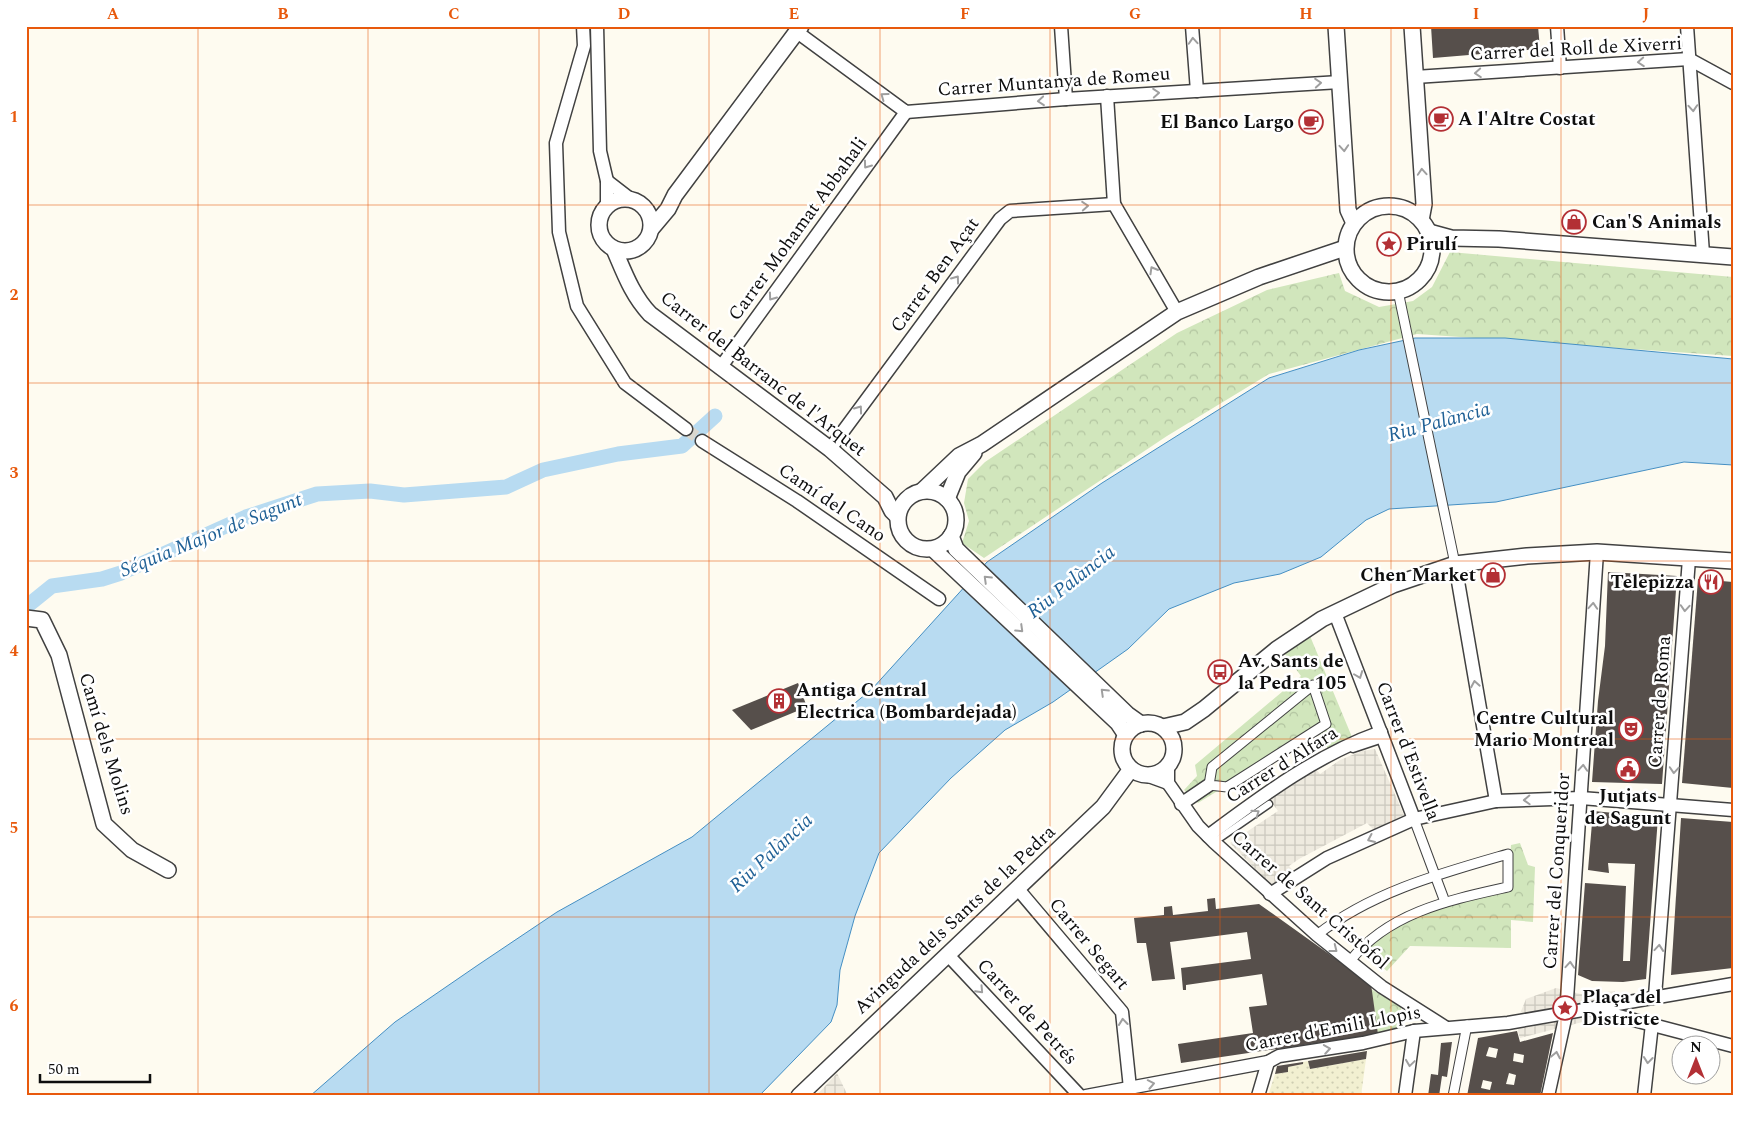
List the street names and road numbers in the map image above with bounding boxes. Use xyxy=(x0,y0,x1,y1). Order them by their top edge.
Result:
street label: Carrer del Roll de Xiverri xyxy=(1469,29,1683,69)
street label: Carrer Muntanya de Romeu xyxy=(937,59,1172,105)
street label: Carrer Mohamat Abbahali xyxy=(721,131,875,327)
street label: Carrer Ben Açat xyxy=(883,211,987,339)
street label: Carrer del Barranc de l'Arquet xyxy=(654,284,873,464)
street label: Camí del Cano xyxy=(772,456,892,550)
street label: Carrer de Roma xyxy=(1641,634,1679,769)
street label: Camí dels Molins xyxy=(71,669,141,819)
street label: Carrer d'Estivella xyxy=(1368,677,1448,825)
street label: Carrer d'Alfara xyxy=(1220,719,1344,811)
street label: Carrer del Conqueridor xyxy=(1536,771,1578,970)
street label: Avinguda dels Sants de la Pedra xyxy=(848,818,1063,1022)
street label: Carrer de Sant Cristòfol xyxy=(1225,823,1395,977)
street label: Carrer Segart xyxy=(1042,891,1137,997)
street label: Carrer de Petrés xyxy=(970,952,1084,1072)
street label: Carrer d'Emili Llopis xyxy=(1243,998,1423,1060)

